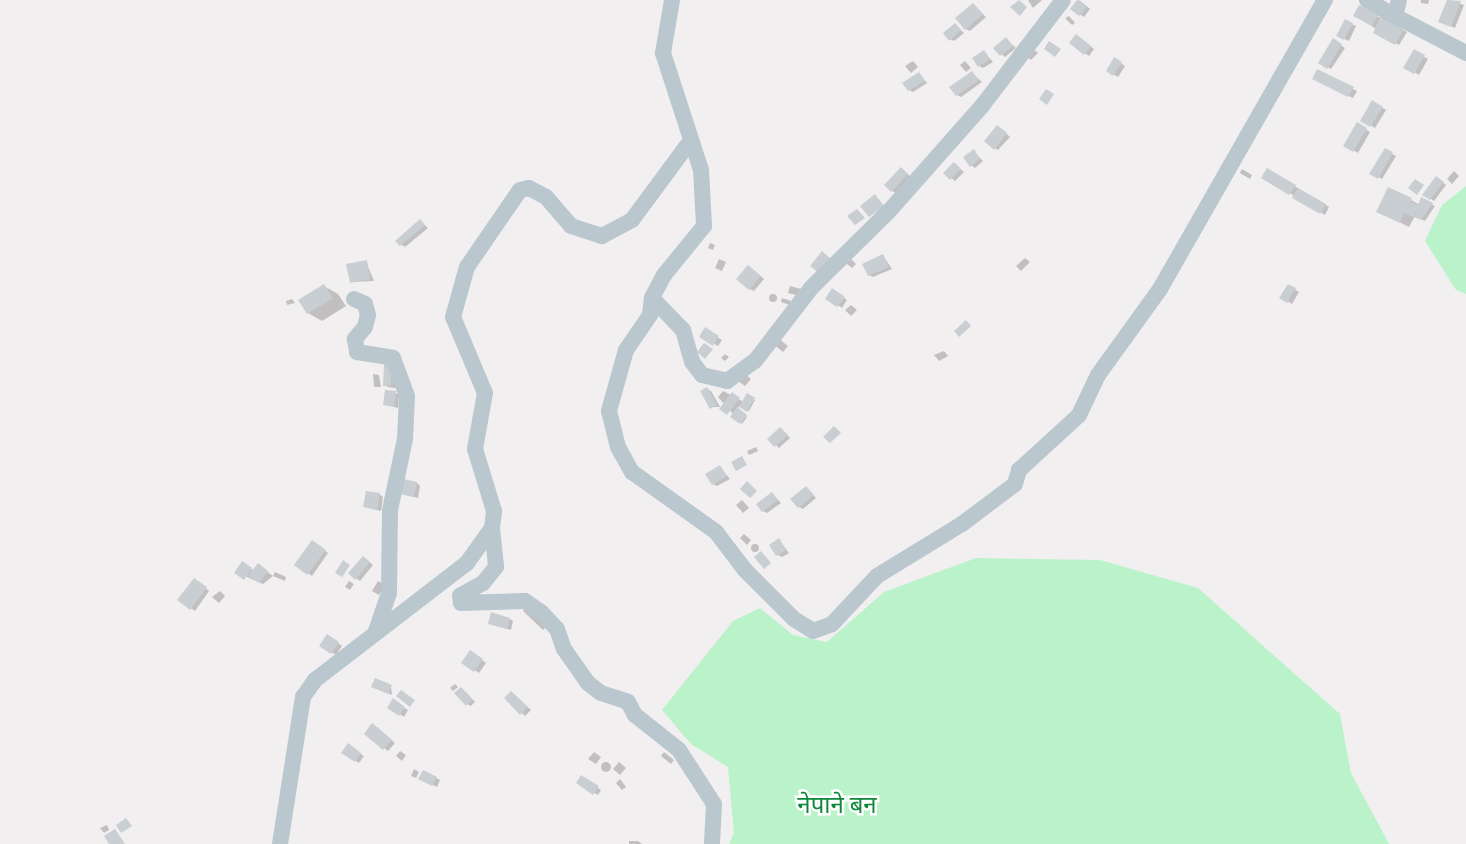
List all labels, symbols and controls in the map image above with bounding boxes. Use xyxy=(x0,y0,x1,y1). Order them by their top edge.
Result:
park label: नेपाने बन xyxy=(797,791,877,819)

